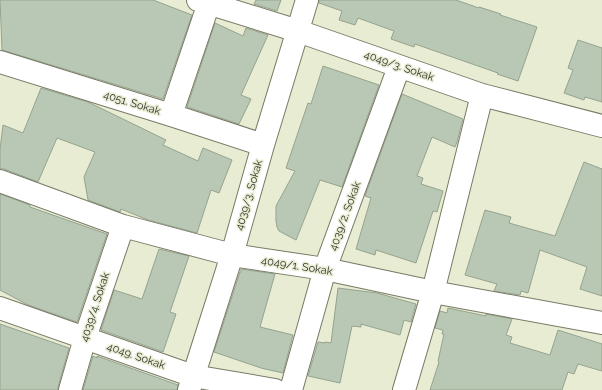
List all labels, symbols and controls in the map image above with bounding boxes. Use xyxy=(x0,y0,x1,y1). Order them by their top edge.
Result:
street label: 4049/3. Sokak xyxy=(362,48,436,84)
street label: 4051. Sokak xyxy=(102,88,162,118)
street label: 4039/3. Sokak xyxy=(233,158,265,232)
street label: 4039/2. Sokak xyxy=(326,179,364,252)
street label: 4049/1. Sokak xyxy=(260,254,334,278)
street label: 4039/4. Sokak xyxy=(78,270,112,343)
street label: 4049. Sokak xyxy=(105,340,167,372)

